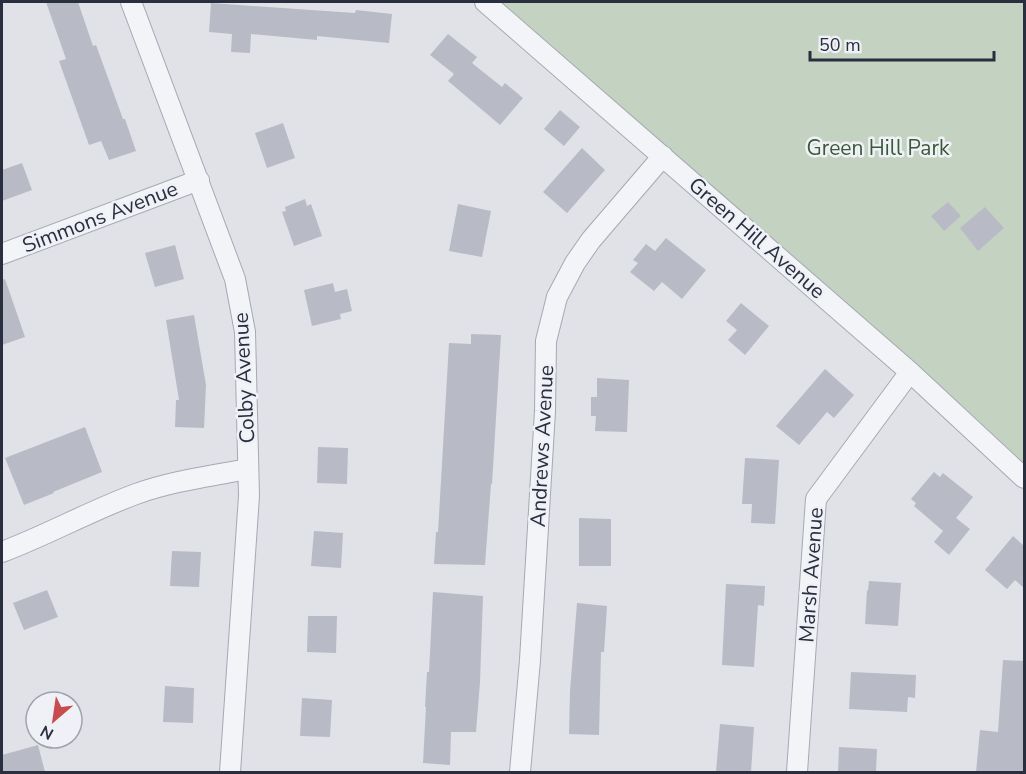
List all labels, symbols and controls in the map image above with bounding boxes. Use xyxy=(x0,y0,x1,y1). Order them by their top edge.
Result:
scale bar xyxy=(810,24,994,62)
text: 50 m xyxy=(819,33,861,57)
park label: Green Hill Park xyxy=(807,134,950,162)
street label: Green Hill Avenue xyxy=(683,171,831,305)
street label: Simmons Avenue xyxy=(18,174,182,260)
street label: Colby Avenue xyxy=(227,312,261,444)
street label: Andrews Avenue xyxy=(524,364,560,528)
street label: Marsh Avenue xyxy=(792,506,830,644)
north arrow xyxy=(24,690,84,750)
text: N xyxy=(37,720,58,745)

